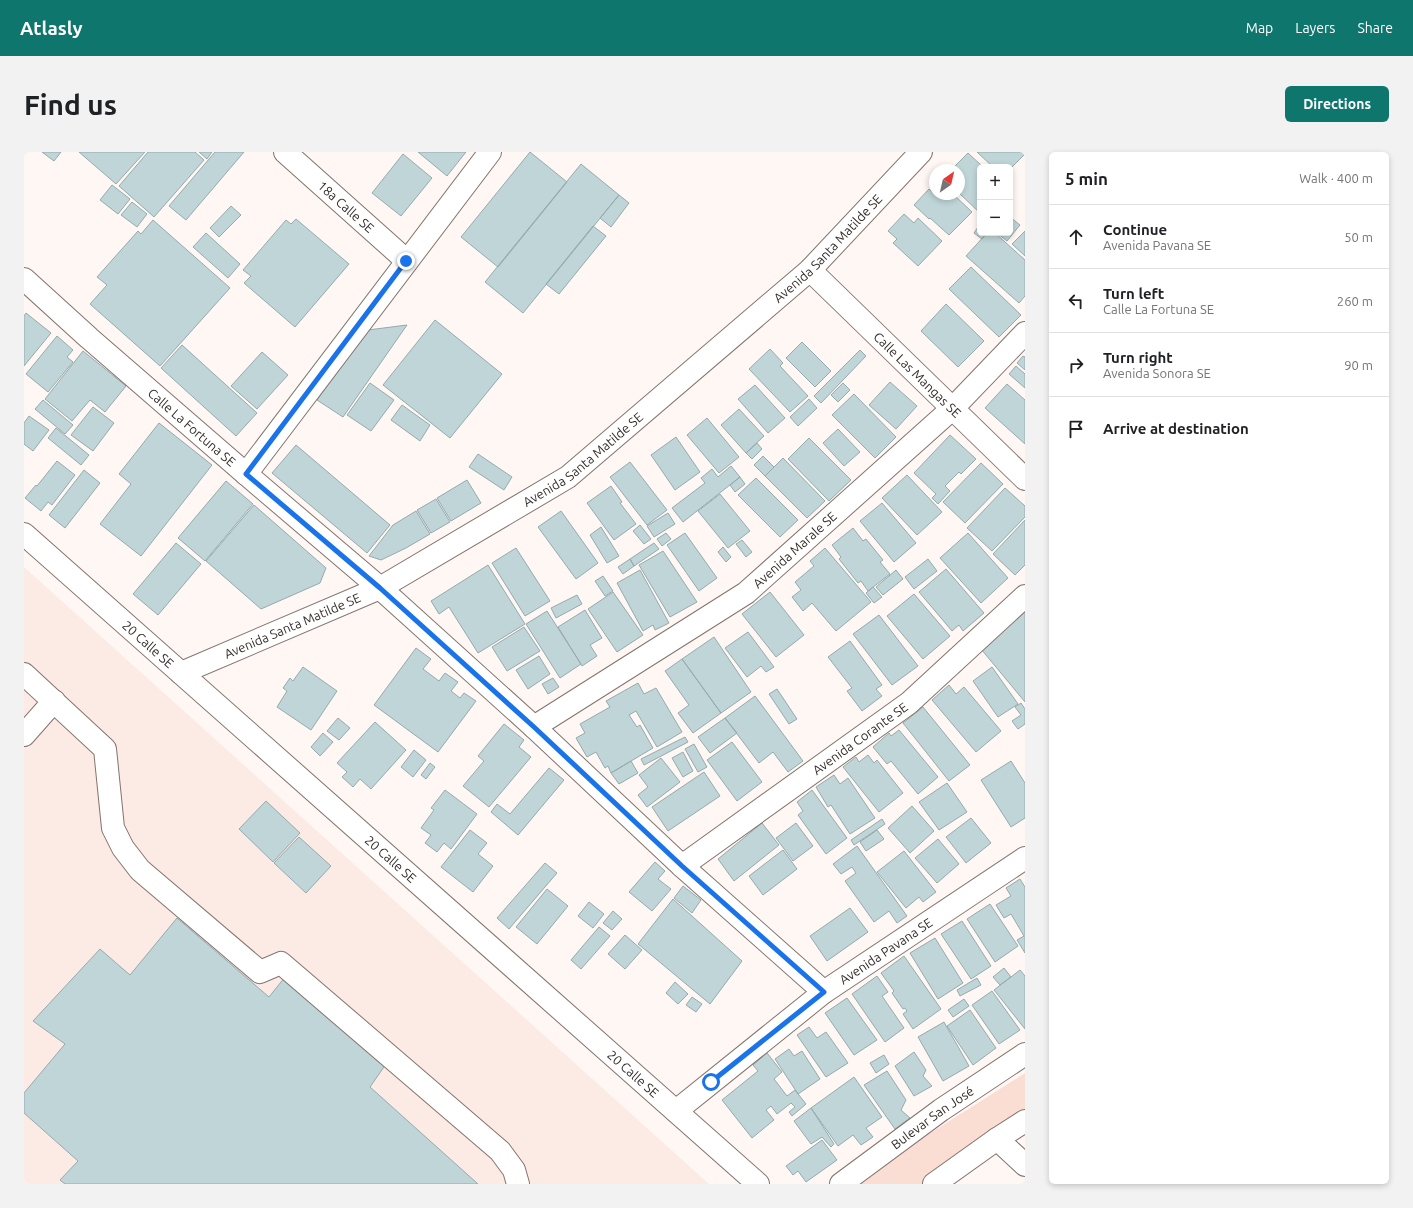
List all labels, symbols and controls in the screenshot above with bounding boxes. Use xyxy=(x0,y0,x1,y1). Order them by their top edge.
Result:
text: Atlasly xyxy=(20,17,83,39)
text: Map xyxy=(1246,20,1273,36)
text: Layers xyxy=(1295,20,1335,36)
text: Share xyxy=(1357,20,1393,36)
button: Directions xyxy=(1285,86,1389,122)
text: Find us xyxy=(24,89,117,120)
north arrow xyxy=(929,164,965,200)
map controls xyxy=(977,164,1013,236)
button: + xyxy=(977,164,1013,200)
text: 5 min xyxy=(1065,169,1108,188)
text: Walk · 400 m xyxy=(1299,171,1373,185)
street label: 18a Calle SE xyxy=(315,178,377,235)
street label: Avenida Santa Matilde SE xyxy=(771,191,885,305)
button: − xyxy=(977,200,1013,236)
text: Continue xyxy=(1103,221,1167,238)
icon: ahead xyxy=(1065,226,1087,248)
text: 50 m xyxy=(1344,230,1373,244)
text: Avenida Pavana SE xyxy=(1103,238,1211,252)
route end xyxy=(397,252,415,270)
text: Turn left xyxy=(1103,285,1164,302)
icon: left xyxy=(1065,290,1087,312)
text: 260 m xyxy=(1337,294,1373,308)
text: Calle La Fortuna SE xyxy=(1103,302,1214,316)
street label: Calle Las Mangas SE xyxy=(871,329,964,420)
text: Turn right xyxy=(1103,349,1173,366)
icon: right xyxy=(1065,354,1087,376)
text: 90 m xyxy=(1344,358,1373,372)
text: Avenida Sonora SE xyxy=(1103,366,1211,380)
street label: Calle La Fortuna SE xyxy=(145,386,239,469)
street label: Avenida Santa Matilde SE xyxy=(520,409,645,509)
icon: arrive xyxy=(1065,418,1087,440)
text: Arrive at destination xyxy=(1103,420,1249,437)
street label: Avenida Marale SE xyxy=(750,509,839,590)
street label: Avenida Santa Matilde SE xyxy=(222,590,363,661)
street label: 20 Calle SE xyxy=(120,618,177,670)
street label: Avenida Corante SE xyxy=(810,699,910,777)
street label: 20 Calle SE xyxy=(362,833,419,885)
street label: Avenida Pavana SE xyxy=(837,915,935,987)
street label: 20 Calle SE xyxy=(605,1047,662,1100)
route start xyxy=(702,1073,720,1091)
street label: Bulevar San José xyxy=(888,1083,976,1152)

